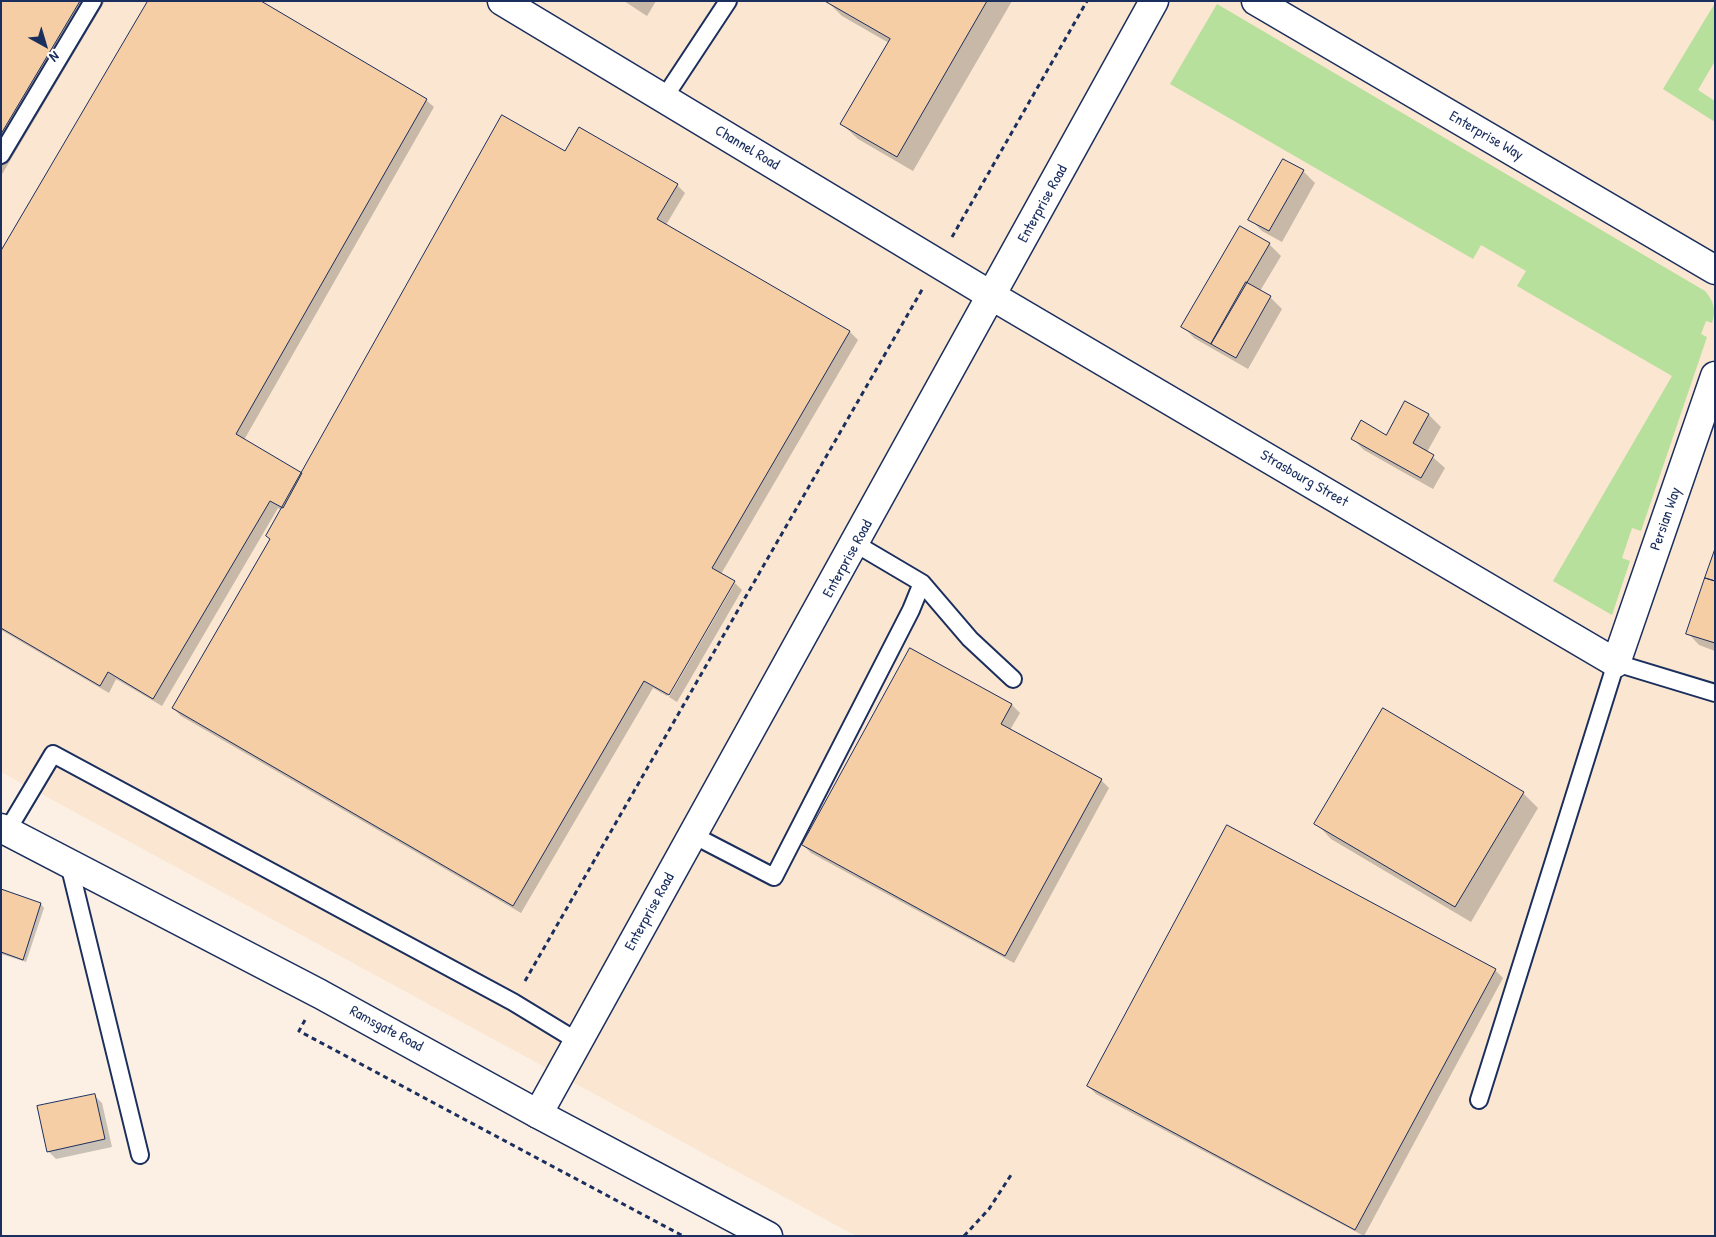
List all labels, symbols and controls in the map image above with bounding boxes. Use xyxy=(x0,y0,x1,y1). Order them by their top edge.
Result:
north arrow xyxy=(20,20,70,70)
text: N xyxy=(46,47,64,67)
street label: Enterprise Way xyxy=(1446,108,1526,164)
street label: Channel Road xyxy=(712,122,782,174)
street label: Enterprise Road xyxy=(1014,162,1072,246)
street label: Strasbourg Street xyxy=(1257,447,1351,511)
street label: Persian Way xyxy=(1647,485,1685,553)
street label: Enterprise Road xyxy=(819,517,877,601)
street label: Enterprise Road xyxy=(621,870,679,954)
street label: Ramsgate Road xyxy=(346,1002,426,1056)

